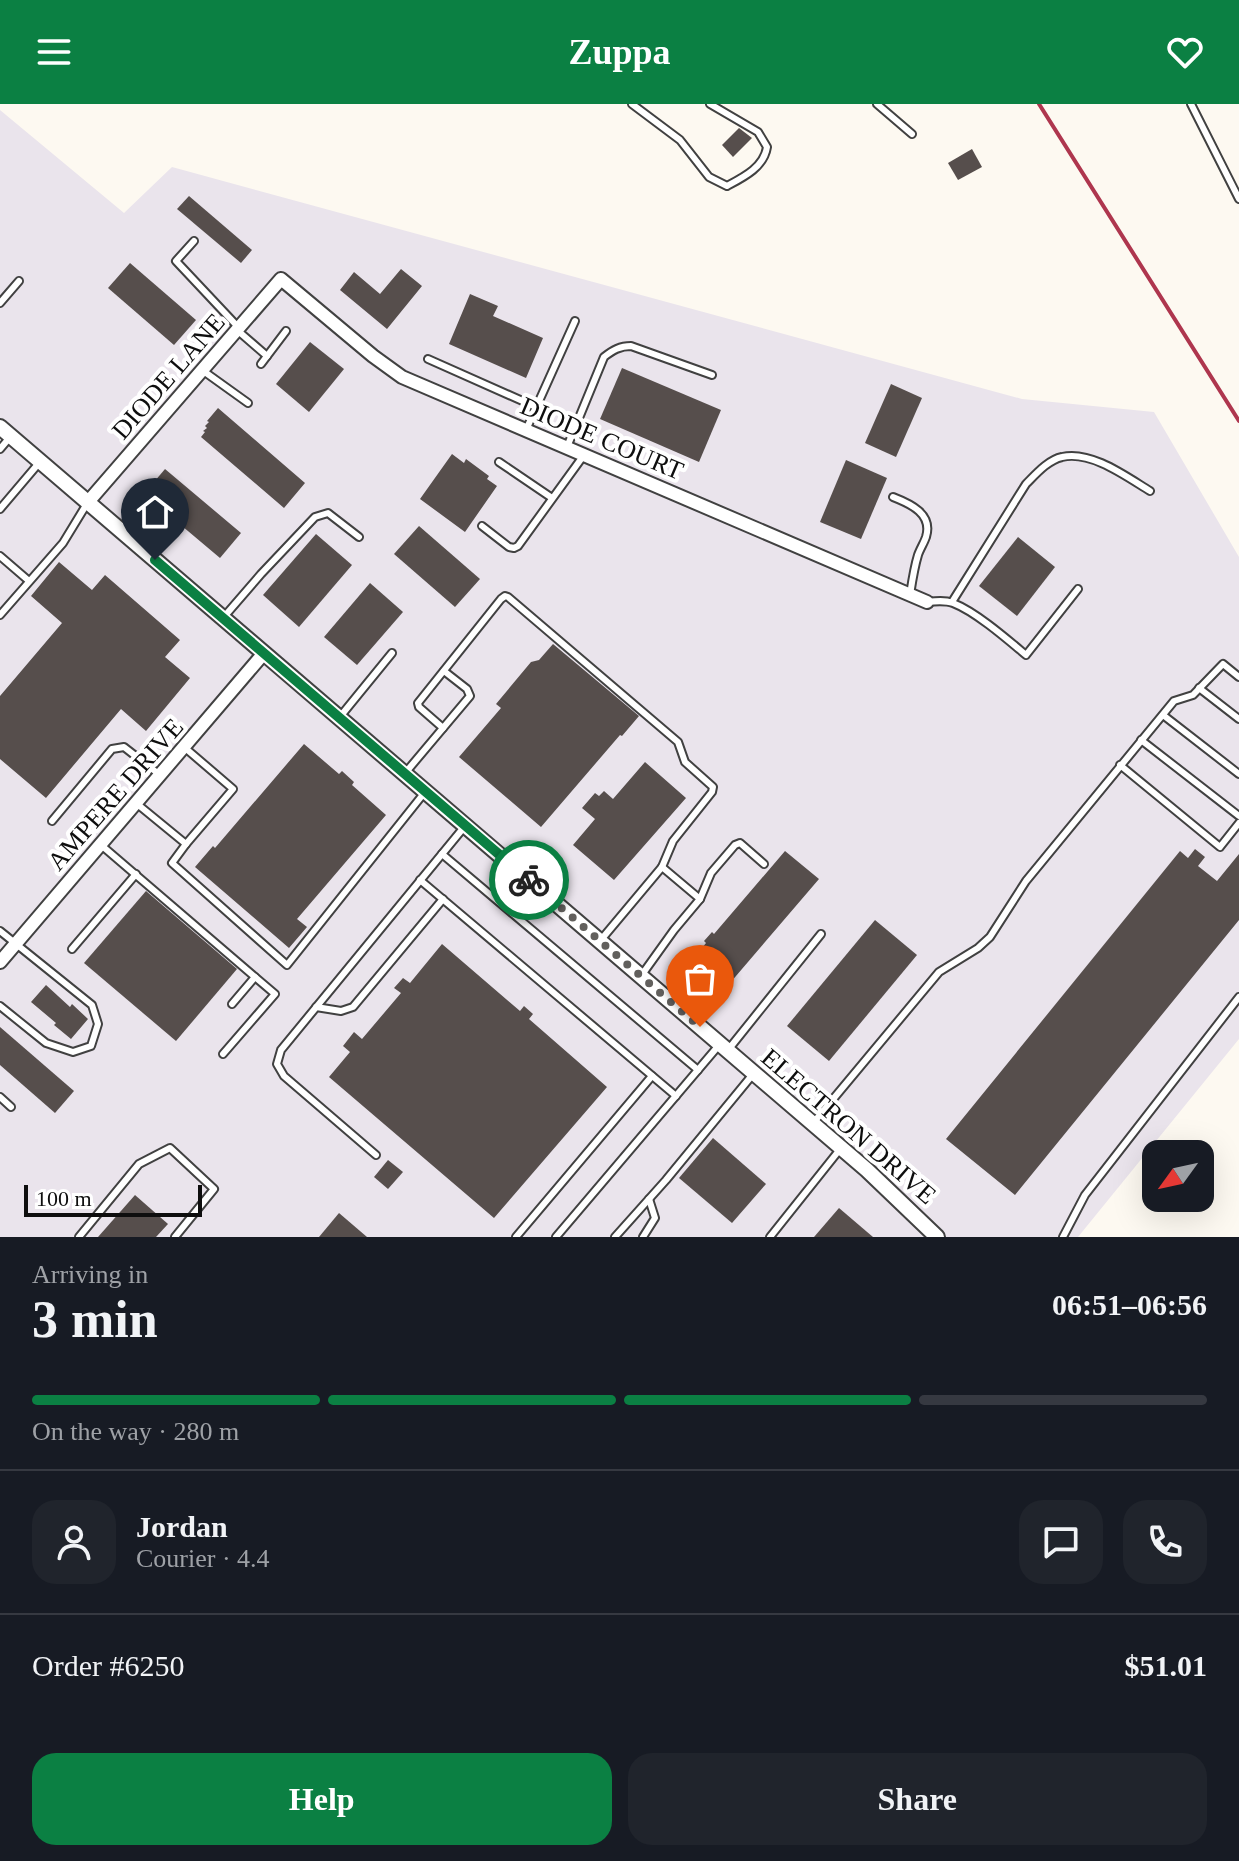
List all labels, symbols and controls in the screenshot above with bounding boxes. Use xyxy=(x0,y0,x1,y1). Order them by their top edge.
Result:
icon: menu xyxy=(32,30,76,74)
icon: heart xyxy=(1163,30,1207,74)
text: Zuppa xyxy=(568,32,671,72)
street label: DIODE LANE xyxy=(106,308,231,445)
street label: DIODE COURT xyxy=(516,391,688,486)
pin xyxy=(121,478,189,560)
icon: home xyxy=(133,490,177,534)
street label: AMPERE DRIVE xyxy=(42,713,189,876)
courier xyxy=(489,840,569,920)
icon: bike xyxy=(507,858,551,902)
pin xyxy=(666,945,734,1027)
icon: bag xyxy=(678,957,722,1001)
street label: ELECTRON DRIVE xyxy=(755,1043,942,1210)
north arrow xyxy=(1142,1140,1214,1212)
map controls xyxy=(1142,1140,1214,1212)
scale bar xyxy=(24,1181,202,1217)
text: 100 m xyxy=(36,1186,92,1211)
text: Arriving in xyxy=(32,1260,148,1289)
text: 06:51–06:56 xyxy=(1052,1288,1207,1321)
text: 3 min xyxy=(32,1291,158,1348)
text: On the way · 280 m xyxy=(32,1417,239,1446)
button: person xyxy=(32,1500,116,1584)
button: chat xyxy=(1019,1500,1103,1584)
button: phone xyxy=(1123,1500,1207,1584)
text: Jordan xyxy=(136,1510,228,1543)
text: Courier · 4.4 xyxy=(136,1544,270,1573)
text: Order #6250 xyxy=(32,1649,184,1682)
text: $51.01 xyxy=(1125,1649,1207,1682)
button: Help xyxy=(32,1753,612,1845)
button: Share xyxy=(628,1753,1207,1845)

